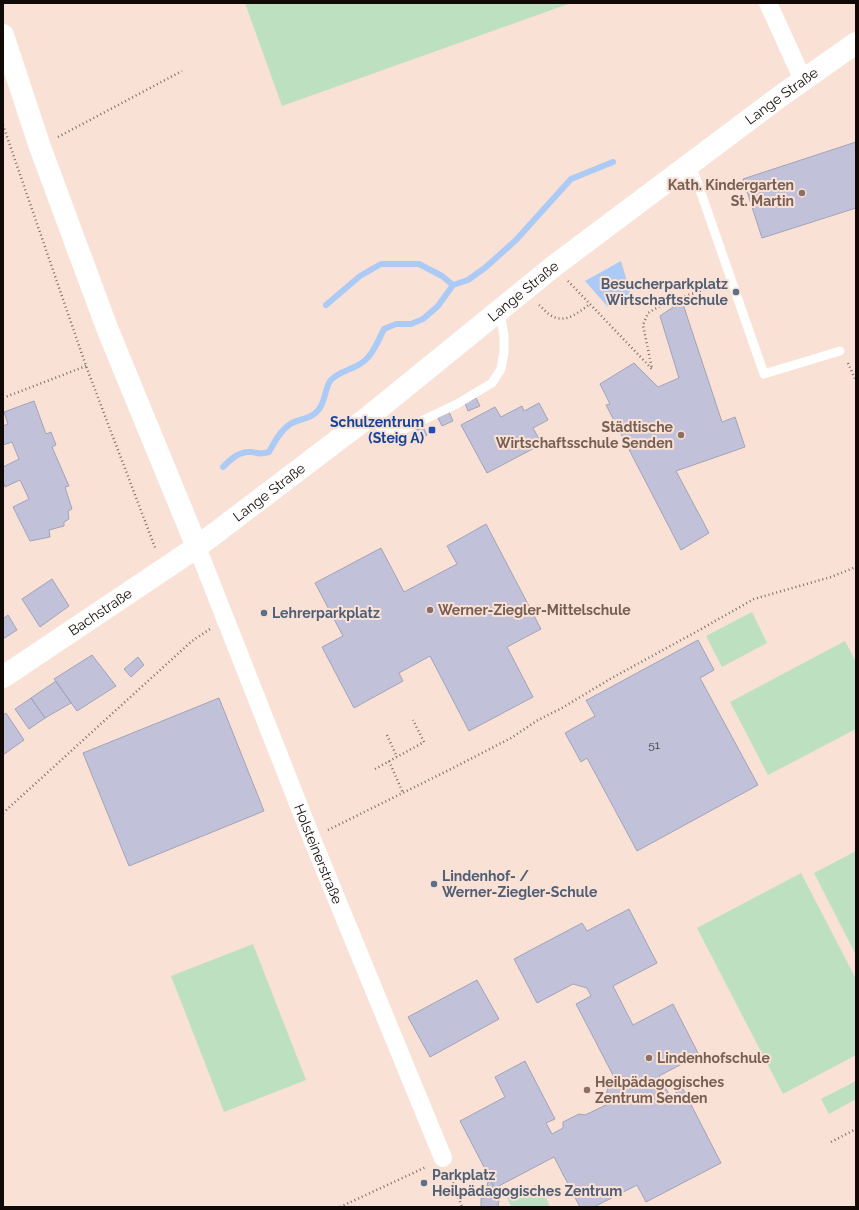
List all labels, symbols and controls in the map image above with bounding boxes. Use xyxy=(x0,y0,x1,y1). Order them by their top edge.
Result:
street label: Lange Straße xyxy=(742,64,821,128)
place label: Kath. Kindergarten St. Martin xyxy=(668,177,794,209)
marker: Kath. Kindergarten St. Martin xyxy=(797,188,807,198)
street label: Lange Straße xyxy=(485,258,561,325)
place label: Besucherparkplatz Wirtschaftsschule xyxy=(601,276,729,308)
marker: Besucherparkplatz Wirtschaftsschule xyxy=(731,287,741,297)
place label: Schulzentrum (Steig A) xyxy=(330,414,424,446)
place label: Städtische Wirtschaftsschule Senden xyxy=(496,419,674,451)
marker: Schulzentrum (Steig A) xyxy=(427,425,437,435)
marker: Städtische Wirtschaftsschule Senden xyxy=(676,430,686,440)
street label: Lange Straße xyxy=(230,460,308,525)
street label: Bachstraße xyxy=(66,585,135,639)
place label: Werner-Ziegler-Mittelschule xyxy=(438,602,631,618)
place label: Lehrerparkplatz xyxy=(272,605,380,621)
marker: Werner-Ziegler-Mittelschule xyxy=(425,605,435,615)
marker: Lehrerparkplatz xyxy=(259,608,269,618)
house number: 51 xyxy=(648,738,660,752)
street label: Holsteinerstraße xyxy=(291,802,346,906)
place label: Lindenhof- / Werner-Ziegler-Schule xyxy=(442,868,598,900)
marker: Lindenhof- / Werner-Ziegler-Schule xyxy=(429,879,439,889)
place label: Lindenhofschule xyxy=(657,1050,770,1066)
marker: Lindenhofschule xyxy=(644,1053,654,1063)
place label: Heilpädagogisches Zentrum Senden xyxy=(595,1074,724,1106)
marker: Heilpädagogisches Zentrum Senden xyxy=(582,1085,592,1095)
place label: Parkplatz Heilpädagogisches Zentrum xyxy=(432,1167,622,1199)
marker: Parkplatz Heilpädagogisches Zentrum xyxy=(419,1178,429,1188)

